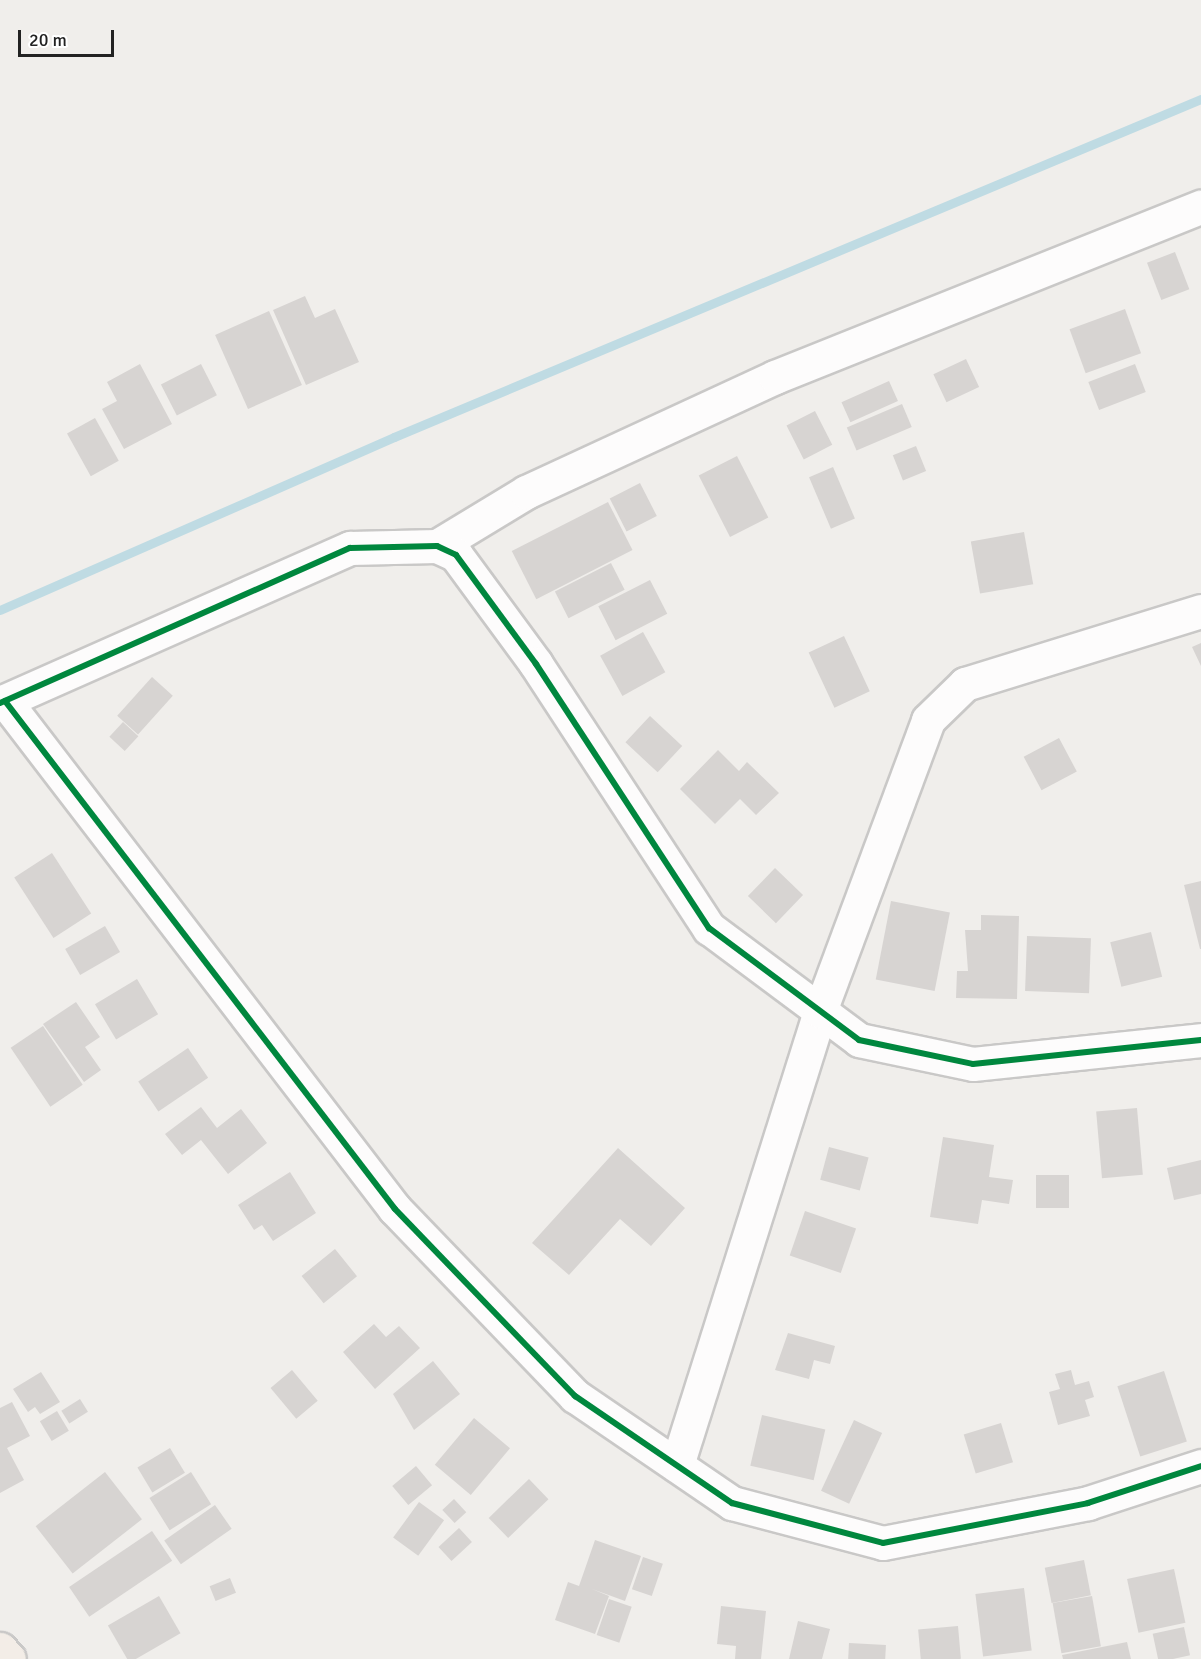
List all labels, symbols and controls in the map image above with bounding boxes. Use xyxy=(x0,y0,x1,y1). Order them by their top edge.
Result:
scale bar xyxy=(21,18,117,56)
text: 20 m xyxy=(29,29,67,51)

